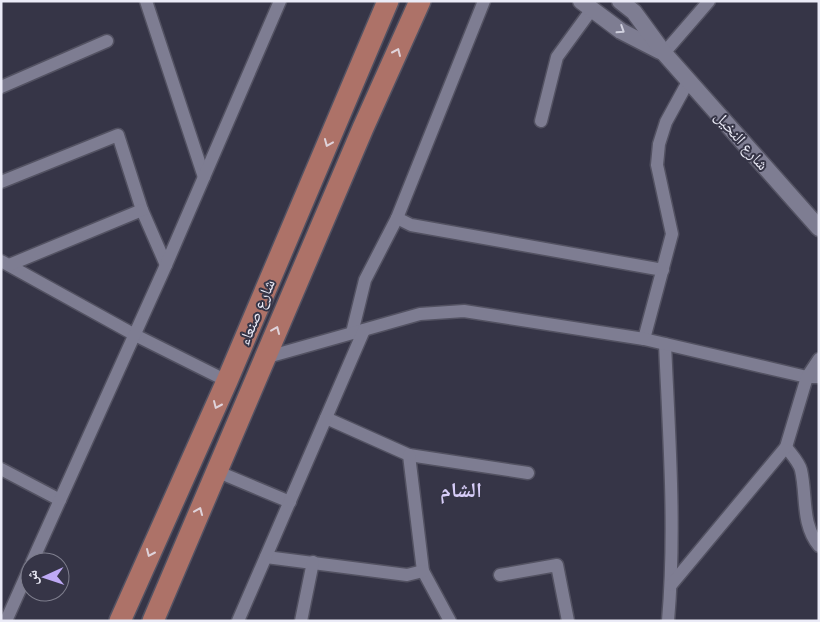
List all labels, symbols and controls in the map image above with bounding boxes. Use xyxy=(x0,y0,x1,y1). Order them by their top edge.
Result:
one-way arrow xyxy=(615,24,624,33)
one-way arrow xyxy=(391,48,402,57)
street label: شارع النخيل xyxy=(709,106,773,175)
one-way arrow xyxy=(323,138,334,147)
street label: شارع صنعاء xyxy=(233,276,281,349)
one-way arrow xyxy=(270,326,281,335)
one-way arrow xyxy=(212,400,223,409)
district label: الشام xyxy=(440,476,482,504)
one-way arrow xyxy=(193,507,204,516)
one-way arrow xyxy=(147,548,157,557)
north arrow xyxy=(20,552,70,602)
text: ش xyxy=(23,570,42,586)

